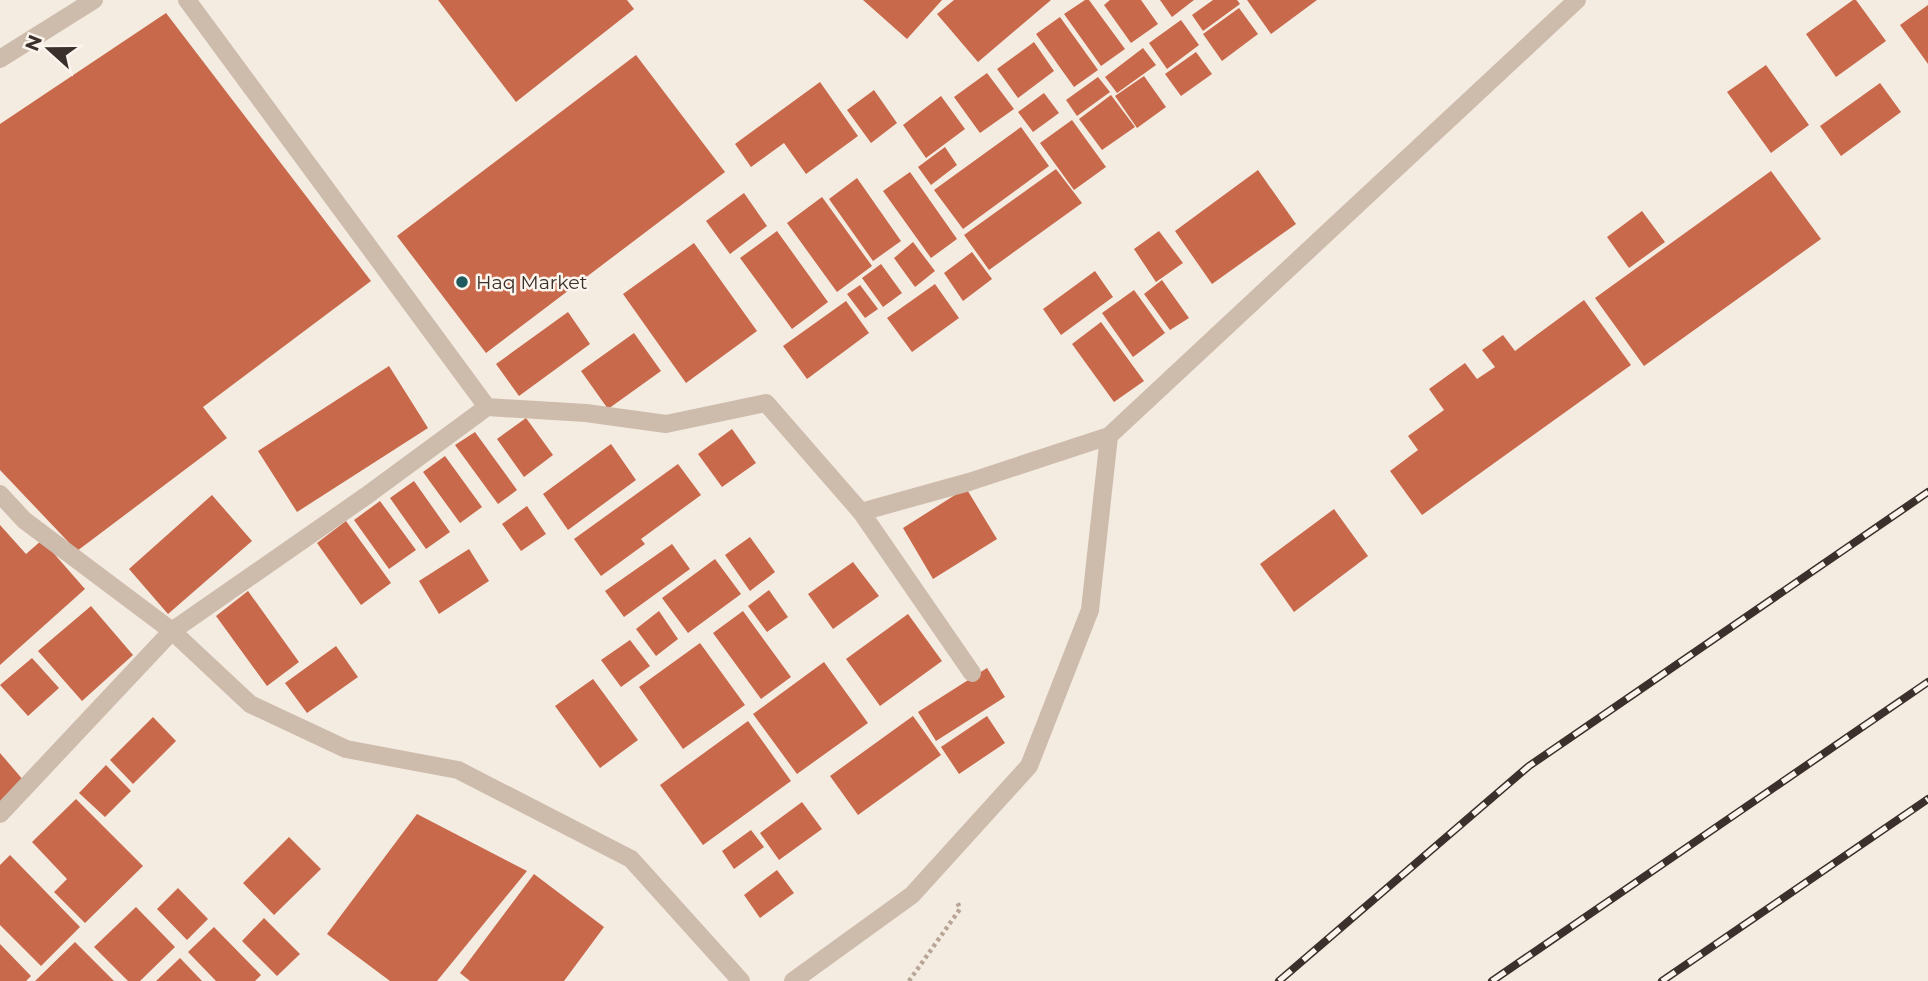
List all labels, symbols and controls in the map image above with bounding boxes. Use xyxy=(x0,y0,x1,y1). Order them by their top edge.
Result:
north arrow xyxy=(14,14,84,84)
text: N xyxy=(20,32,47,54)
place label: Haq Market xyxy=(476,271,588,294)
marker: Haq Market xyxy=(454,274,470,290)

